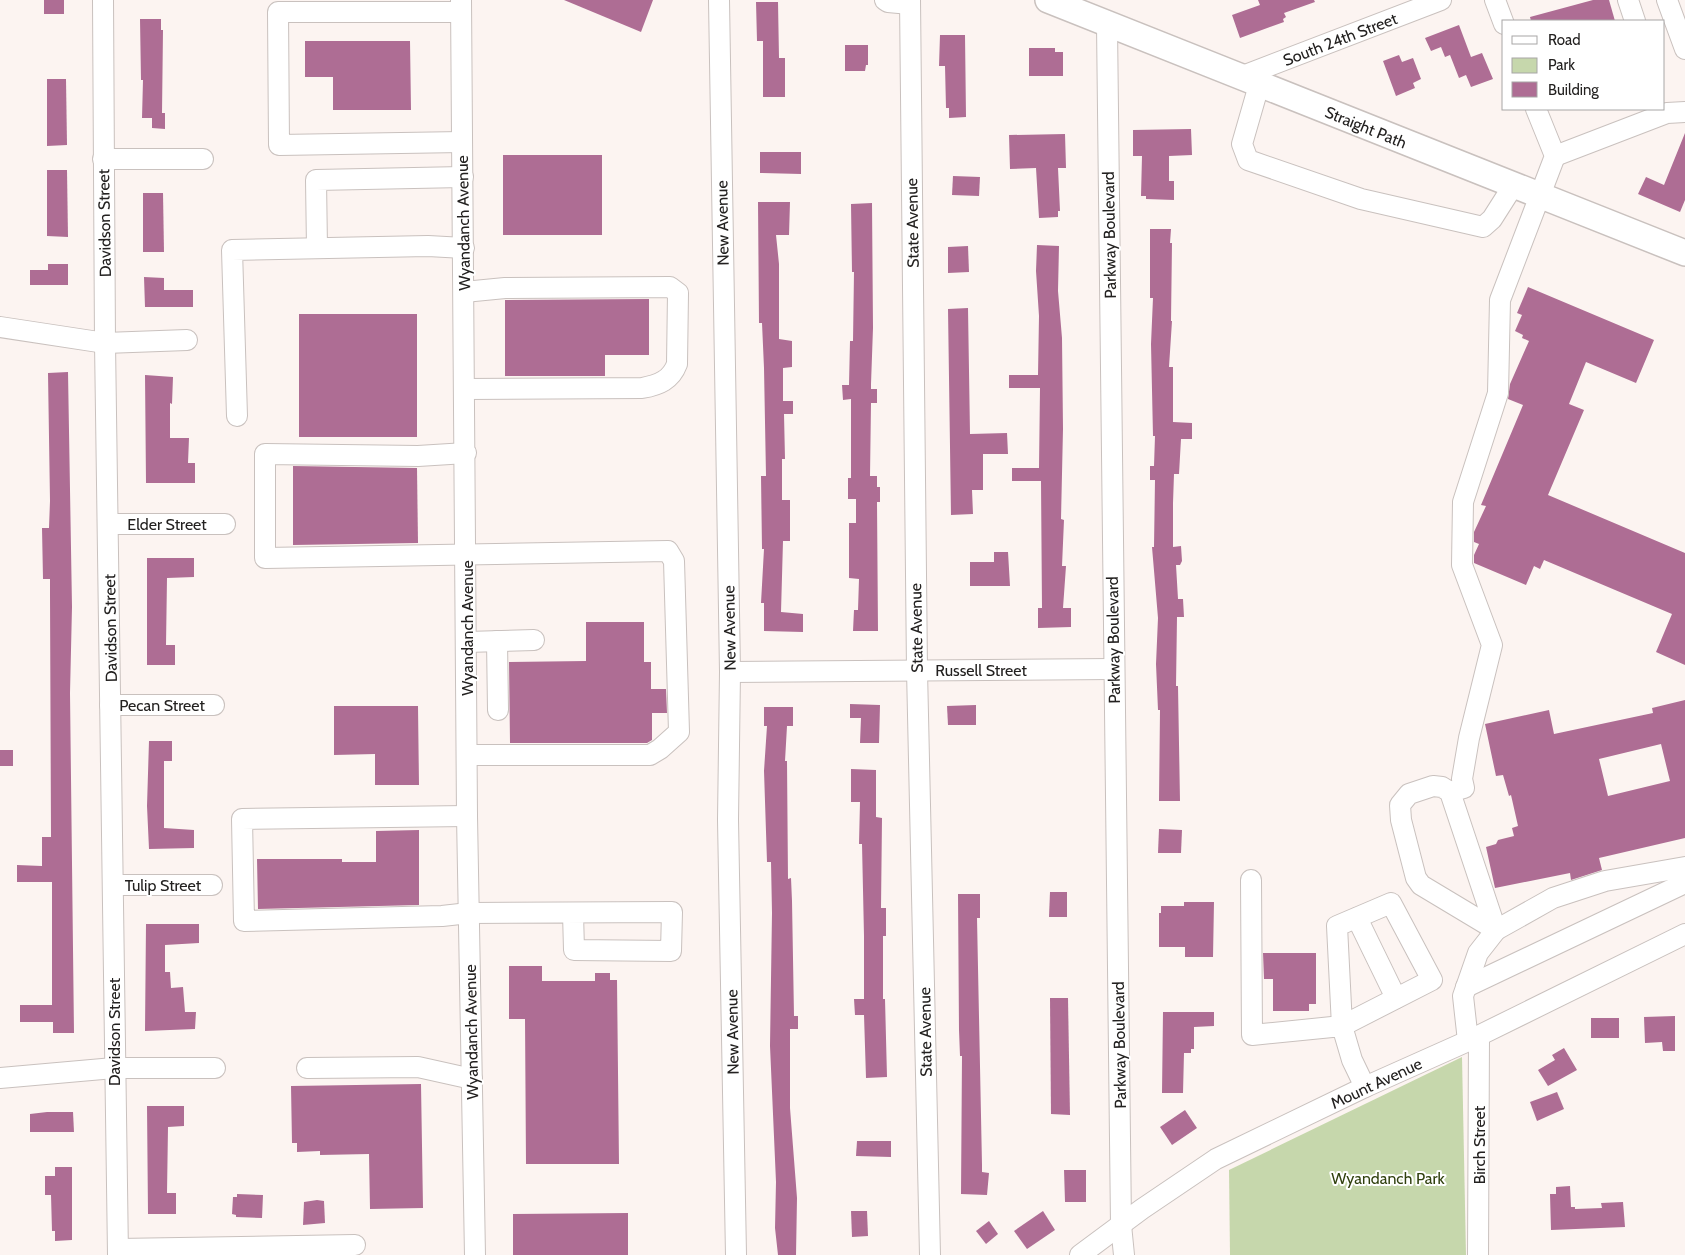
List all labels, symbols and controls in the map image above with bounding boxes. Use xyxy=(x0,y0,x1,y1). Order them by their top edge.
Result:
street label: South 24th Street xyxy=(1280,9,1400,70)
legend xyxy=(1502,20,1665,110)
text: Road xyxy=(1548,31,1581,49)
text: Park xyxy=(1548,56,1575,74)
text: Building xyxy=(1548,81,1599,99)
street label: Straight Path xyxy=(1322,102,1409,152)
street label: Wyandanch Avenue xyxy=(453,155,474,291)
street label: Davidson Street xyxy=(94,168,115,277)
street label: Parkway Boulevard xyxy=(1099,171,1120,299)
street label: State Avenue xyxy=(902,178,923,268)
street label: New Avenue xyxy=(712,180,733,266)
street label: Elder Street xyxy=(127,515,207,534)
street label: Wyandanch Avenue xyxy=(458,560,477,696)
street label: Davidson Street xyxy=(100,573,121,682)
street label: Parkway Boulevard xyxy=(1103,576,1124,704)
street label: State Avenue xyxy=(906,583,927,673)
street label: New Avenue xyxy=(719,585,740,671)
street label: Russell Street xyxy=(935,661,1027,680)
street label: Pecan Street xyxy=(119,696,205,715)
street label: Tulip Street xyxy=(125,876,202,895)
street label: Wyandanch Avenue xyxy=(461,964,482,1100)
street label: Davidson Street xyxy=(105,977,124,1086)
street label: Parkway Boulevard xyxy=(1109,981,1130,1109)
street label: State Avenue xyxy=(915,987,936,1077)
street label: New Avenue xyxy=(722,989,743,1075)
street label: Mount Avenue xyxy=(1328,1054,1425,1113)
street label: Birch Street xyxy=(1470,1105,1489,1184)
park label: Wyandanch Park xyxy=(1331,1169,1446,1188)

